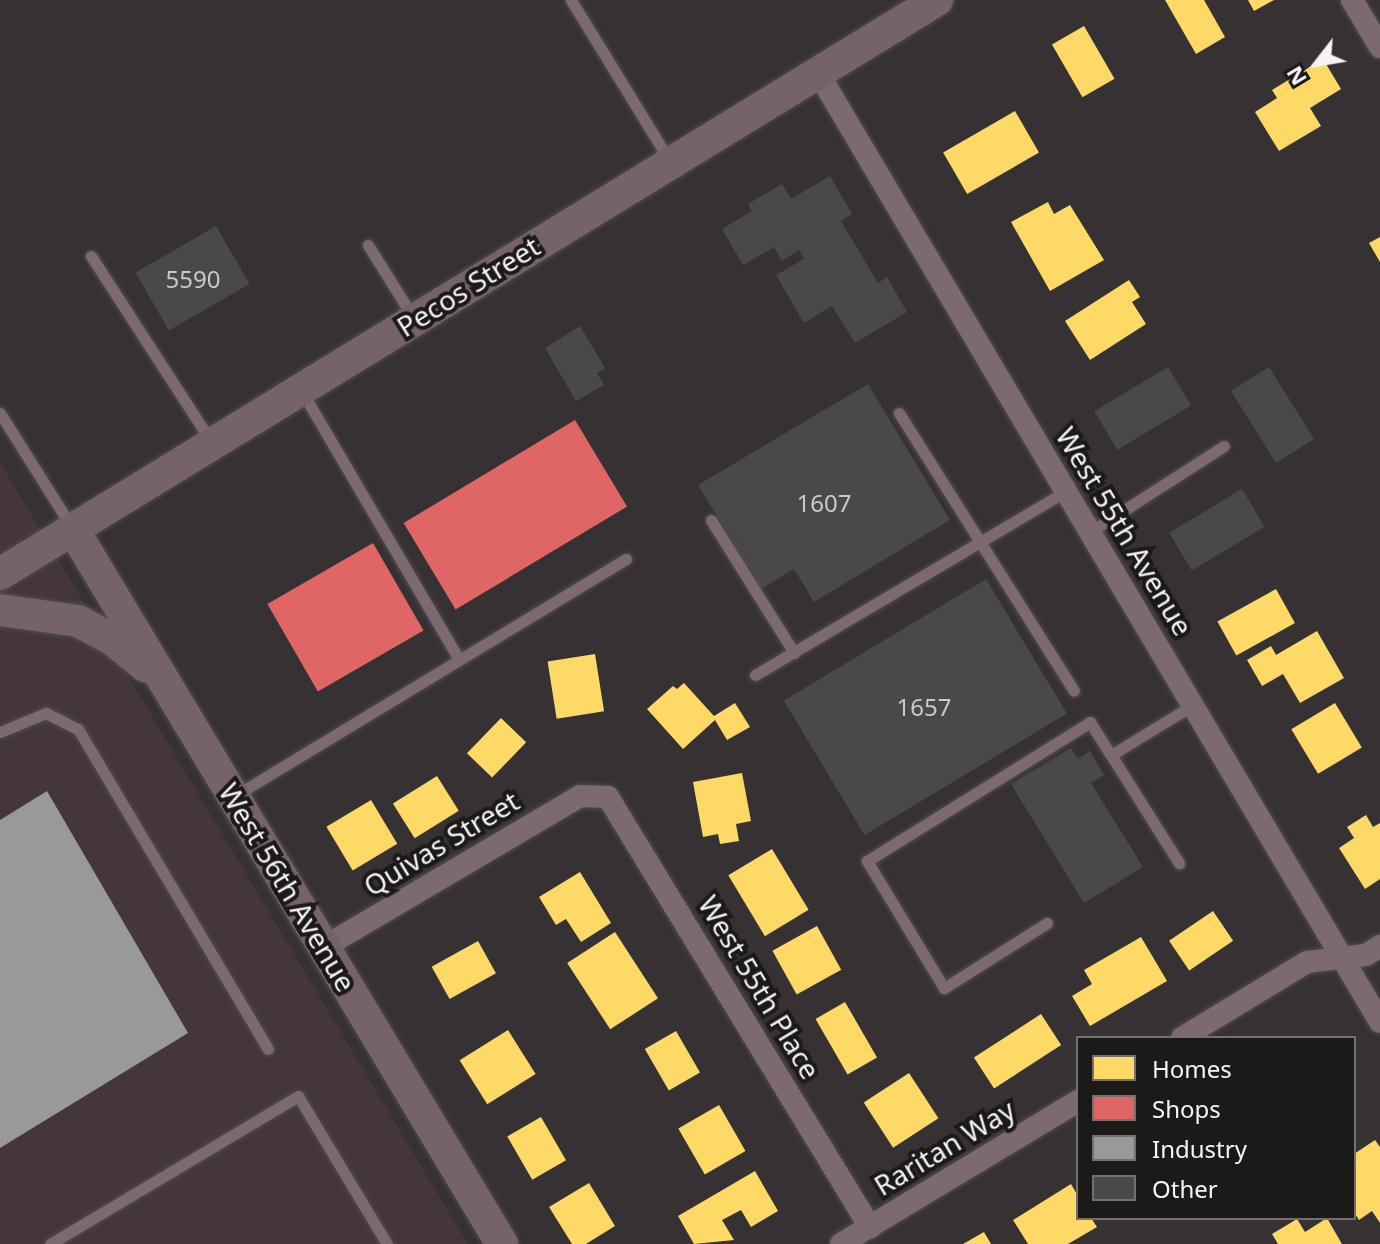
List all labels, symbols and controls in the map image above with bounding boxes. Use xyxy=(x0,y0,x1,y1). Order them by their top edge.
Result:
north arrow xyxy=(1276,24,1356,104)
text: N xyxy=(1278,61,1313,92)
street label: Pecos Street xyxy=(390,229,546,343)
house number: 5590 xyxy=(166,265,220,293)
street label: West 55th Avenue xyxy=(1050,421,1200,641)
house number: 1607 xyxy=(797,489,851,517)
house number: 1657 xyxy=(897,693,951,721)
street label: West 56th Avenue xyxy=(213,777,363,997)
street label: Quivas Street xyxy=(357,783,525,903)
street label: West 55th Place xyxy=(692,889,828,1085)
legend xyxy=(1076,1036,1356,1220)
text: Homes xyxy=(1152,1052,1232,1085)
street label: Raritan Way xyxy=(868,1092,1020,1202)
text: Shops xyxy=(1152,1092,1221,1125)
text: Industry xyxy=(1152,1132,1247,1165)
text: Other xyxy=(1152,1172,1218,1205)

